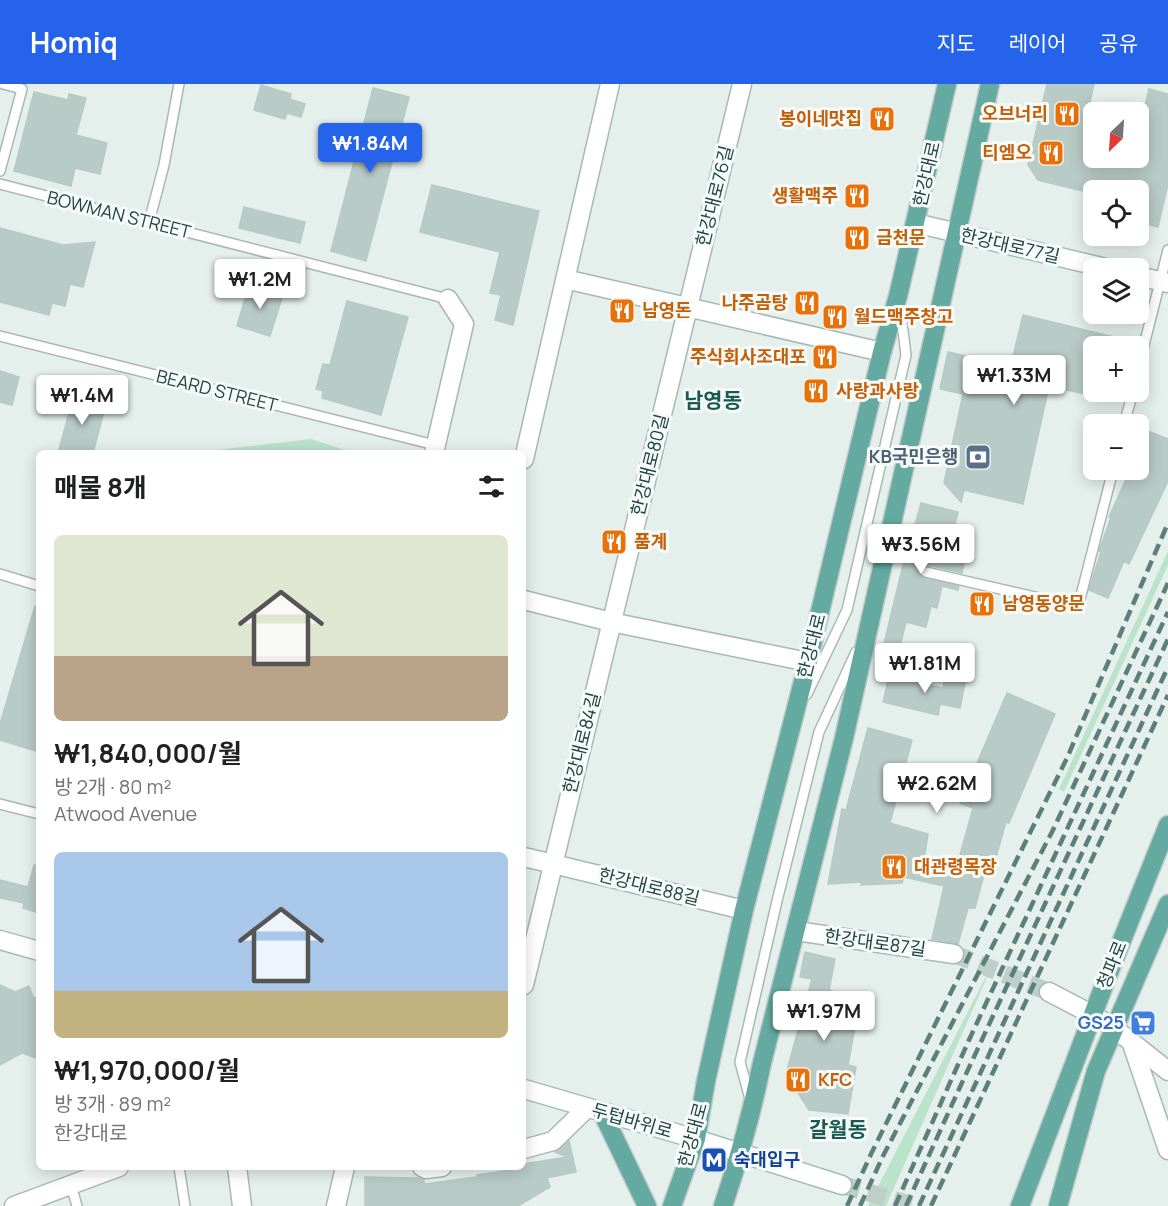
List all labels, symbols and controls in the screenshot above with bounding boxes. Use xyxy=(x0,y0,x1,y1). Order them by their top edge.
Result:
text: Homiq xyxy=(30,23,118,61)
text: 지도 xyxy=(937,29,975,57)
text: 레이어 xyxy=(1008,29,1066,57)
text: 공유 xyxy=(1099,29,1138,57)
restaurant icon: 오브너리 xyxy=(1052,99,1082,129)
place label: 오브너리 xyxy=(982,101,1048,125)
north arrow xyxy=(1083,102,1149,168)
map controls xyxy=(1083,102,1149,480)
restaurant icon: 봉이네맛집 xyxy=(867,104,897,134)
place label: 봉이네맛집 xyxy=(779,106,862,130)
pin: ₩1.84M xyxy=(321,123,419,174)
text: ₩1.84M xyxy=(332,129,408,156)
restaurant icon: 티엠오 xyxy=(1036,138,1066,168)
street label: 한강대로 xyxy=(907,139,945,209)
place label: 티엠오 xyxy=(982,140,1032,164)
street label: 한강대로76길 xyxy=(690,143,738,249)
button: locate xyxy=(1083,180,1149,246)
restaurant icon: 생활맥주 xyxy=(842,181,872,211)
place label: 생활맥주 xyxy=(772,183,838,207)
street label: BOWMAN STREET xyxy=(45,185,194,244)
street label: 한강대로77길 xyxy=(958,222,1062,268)
restaurant icon: 금천문 xyxy=(842,223,872,253)
place label: 금천문 xyxy=(876,225,926,249)
button: layers xyxy=(1083,258,1149,324)
pin: ₩1.2M xyxy=(218,259,302,310)
text: ₩1.2M xyxy=(228,265,292,292)
restaurant icon: 나주곰탕 xyxy=(792,288,822,318)
place label: 나주곰탕 xyxy=(722,290,788,314)
restaurant icon: 남영돈 xyxy=(607,296,637,326)
place label: 남영돈 xyxy=(642,298,692,322)
restaurant icon: 월드맥주창고 xyxy=(820,302,850,332)
place label: 월드맥주창고 xyxy=(854,304,953,328)
button: + xyxy=(1083,336,1149,402)
restaurant icon: 주식회사조대포 xyxy=(810,342,840,372)
place label: 주식회사조대포 xyxy=(690,344,806,368)
pin: ₩1.33M xyxy=(965,355,1063,406)
text: ₩1.33M xyxy=(977,361,1051,388)
street label: BEARD STREET xyxy=(154,363,281,417)
pin: ₩1.4M xyxy=(40,375,124,426)
restaurant icon: 사랑과사랑 xyxy=(801,376,831,406)
place label: 사랑과사랑 xyxy=(836,378,919,402)
text: ₩1.4M xyxy=(50,381,114,408)
district label: 남영동 xyxy=(684,386,742,414)
street label: 한강대로80길 xyxy=(625,411,673,518)
button: − xyxy=(1083,414,1149,480)
bank icon: KB국민은행 xyxy=(963,442,993,472)
place label: KB국민은행 xyxy=(869,444,958,468)
text: 매물 8개 xyxy=(54,469,147,505)
icon: filters xyxy=(475,470,508,503)
pin: ₩3.56M xyxy=(872,524,970,575)
restaurant icon: 품계 xyxy=(599,527,629,557)
place label: 품계 xyxy=(634,529,667,553)
text: ₩3.56M xyxy=(881,530,961,557)
icon: home xyxy=(227,574,335,682)
restaurant icon: 남영동양문 xyxy=(967,589,997,619)
place label: 남영동양문 xyxy=(1002,591,1085,615)
street label: 한강대로 xyxy=(791,611,831,681)
pin: ₩1.81M xyxy=(876,643,974,694)
text: ₩1.81M xyxy=(889,649,961,676)
street label: 한강대로84길 xyxy=(557,689,605,796)
text: ₩1,840,000/월 xyxy=(54,735,242,771)
pin: ₩2.62M xyxy=(888,763,986,814)
text: ₩2.62M xyxy=(897,769,977,796)
text: 방 2개 · 80 m² xyxy=(54,773,172,800)
text: Atwood Avenue xyxy=(54,800,197,827)
restaurant icon: 대관령목장 xyxy=(879,852,909,882)
place label: 대관령목장 xyxy=(914,854,997,878)
street label: 한강대로88길 xyxy=(596,862,702,910)
icon: home xyxy=(227,891,335,999)
street label: 한강대로87길 xyxy=(823,923,927,961)
street label: 청파로 xyxy=(1091,937,1132,992)
pin: ₩1.97M xyxy=(775,991,873,1042)
text: ₩1.97M xyxy=(787,997,861,1024)
supermarket icon: GS25 xyxy=(1128,1008,1158,1038)
place label: GS25 xyxy=(1078,1010,1124,1034)
text: ₩1,970,000/월 xyxy=(54,1052,240,1088)
restaurant icon: KFC xyxy=(783,1065,813,1095)
place label: KFC xyxy=(818,1067,852,1091)
text: 방 3개 · 89 m² xyxy=(54,1090,171,1117)
street label: 두텁바위로 xyxy=(589,1097,675,1143)
street label: 한강대로 xyxy=(672,1100,712,1170)
district label: 갈월동 xyxy=(809,1115,867,1143)
text: 한강대로 xyxy=(54,1119,128,1146)
metro station icon: 숙대입구 xyxy=(699,1145,729,1175)
place label: 숙대입구 xyxy=(734,1147,800,1171)

